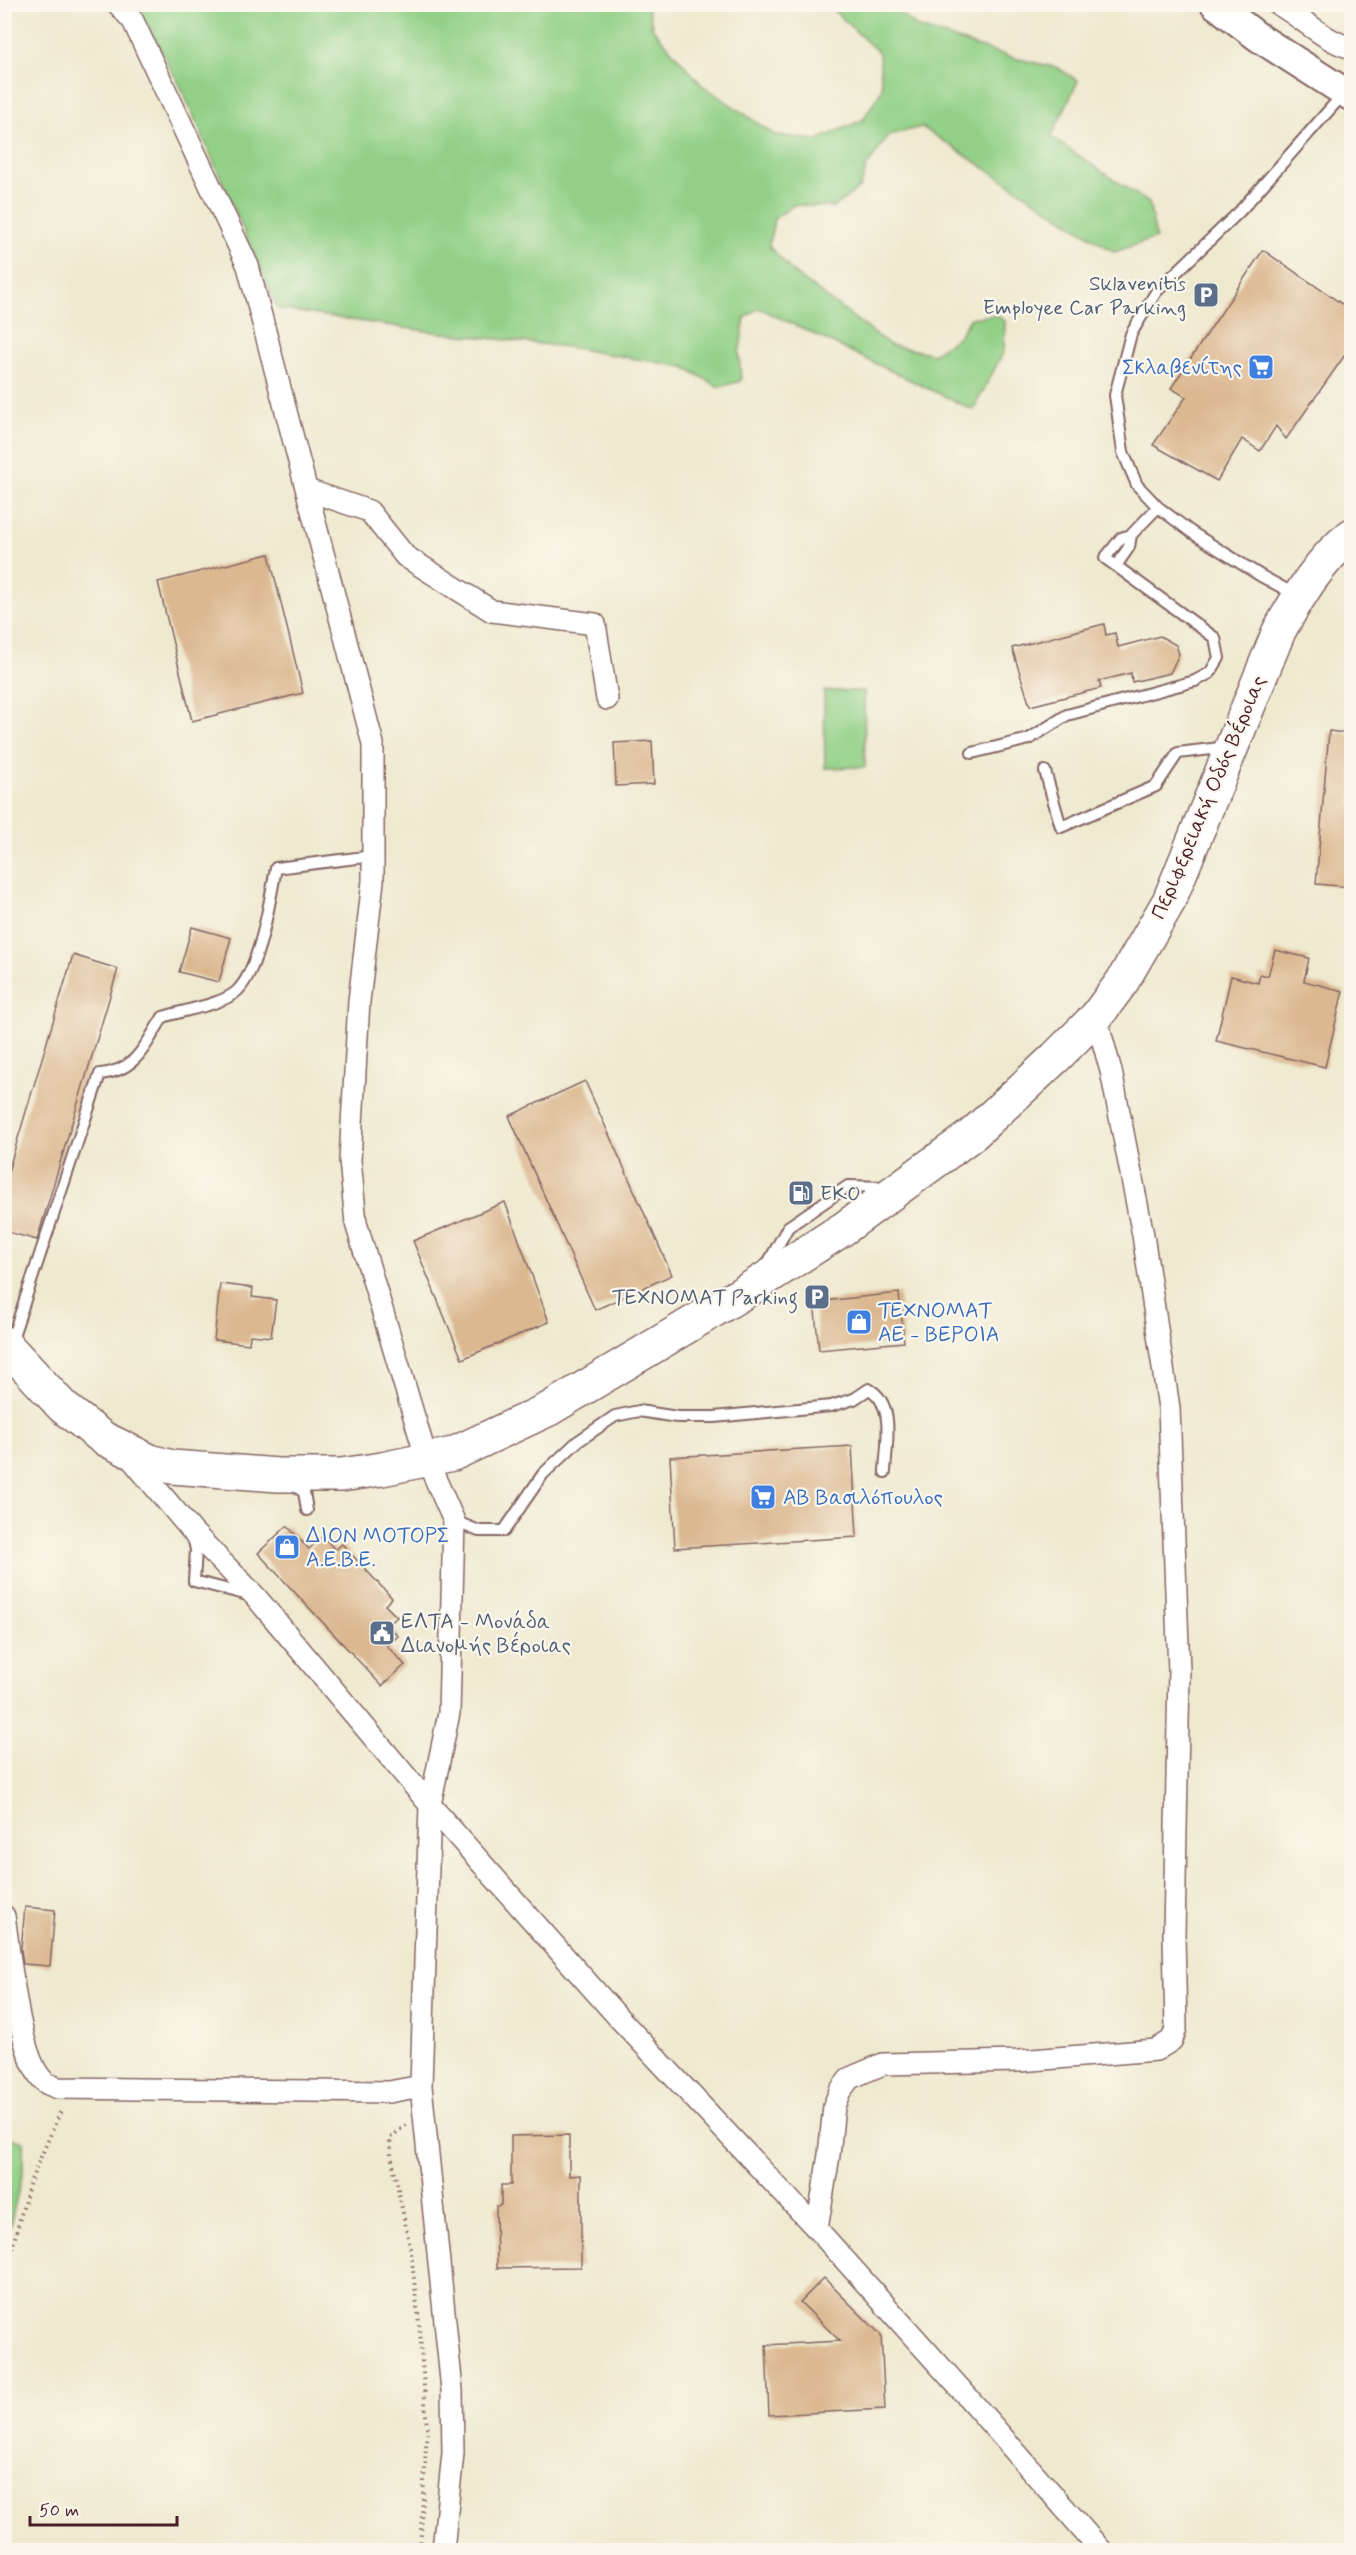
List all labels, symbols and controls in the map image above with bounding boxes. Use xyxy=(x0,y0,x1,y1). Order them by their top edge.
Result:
place label: Sklavenitis Employee Car Parking xyxy=(983,270,1186,322)
parking icon: Sklavenitis Employee Car Parking xyxy=(1191,280,1221,310)
supermarket icon: Σκλαβενίτης xyxy=(1246,352,1276,382)
place label: Σκλαβενίτης xyxy=(1122,354,1242,382)
street label: Περιφερειακή Οδός Βέροιας xyxy=(1144,671,1273,924)
fuel station icon: EKO xyxy=(786,1178,816,1208)
place label: EKO xyxy=(820,1180,861,1208)
parking icon: ΤΕΧΝΟΜΑΤ Parking xyxy=(802,1282,832,1312)
place label: ΤΕΧΝΟΜΑΤ Parking xyxy=(612,1284,798,1314)
place label: ΤΕΧΝΟΜΑΤ ΑΕ - ΒΕΡΟΙΑ xyxy=(878,1297,1000,1349)
shop icon: ΤΕΧΝΟΜΑΤ ΑΕ - ΒΕΡΟΙΑ xyxy=(844,1307,874,1337)
supermarket icon: ΑΒ Βασιλόπουλος xyxy=(748,1482,778,1512)
place label: ΑΒ Βασιλόπουλος xyxy=(783,1484,943,1512)
place label: ΔΙΟΝ ΜΟΤΟΡΣ Α.Ε.Β.Ε. xyxy=(306,1522,450,1574)
shop icon: ΔΙΟΝ ΜΟΤΟΡΣ Α.Ε.Β.Ε. xyxy=(272,1532,302,1562)
place label: ΕΛΤΑ - Μονάδα Διανομής Βέροιας xyxy=(401,1608,571,1660)
public building icon: ΕΛΤΑ - Μονάδα Διανομής Βέροιας xyxy=(367,1618,397,1648)
scale bar xyxy=(30,2489,177,2527)
text: 50 m xyxy=(39,2499,79,2523)

